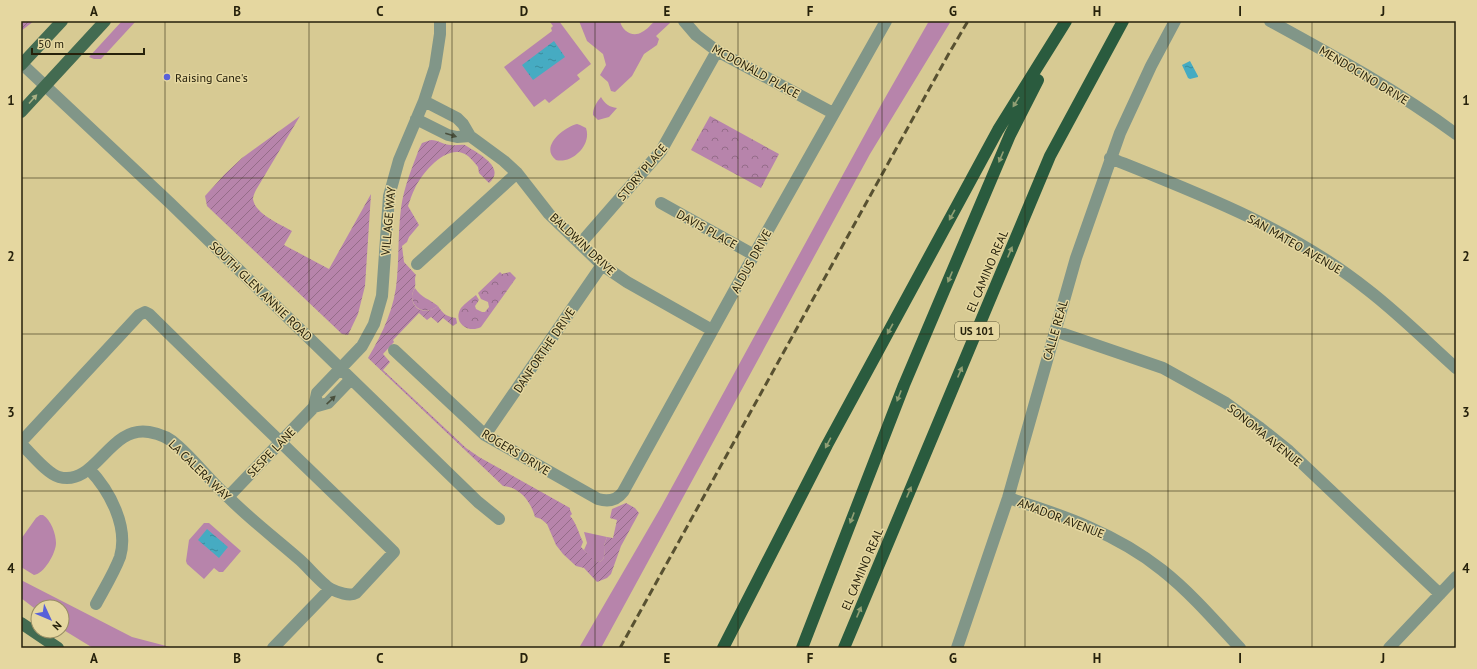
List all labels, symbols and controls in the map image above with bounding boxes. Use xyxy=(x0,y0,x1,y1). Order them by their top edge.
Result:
text: A xyxy=(90,3,98,20)
text: B xyxy=(233,3,241,20)
text: C xyxy=(376,3,384,20)
text: D xyxy=(520,3,528,20)
text: E xyxy=(664,3,671,20)
text: F xyxy=(807,3,814,20)
text: G xyxy=(949,3,957,20)
text: H xyxy=(1093,3,1101,20)
text: I xyxy=(1238,3,1242,20)
text: J xyxy=(1380,3,1385,20)
scale bar xyxy=(32,30,144,56)
text: 50 m xyxy=(38,36,64,51)
street label: MCDONALD PLACE xyxy=(710,41,802,101)
street label: MENDOCINO DRIVE xyxy=(1317,42,1411,108)
place label: Raising Cane's xyxy=(175,70,248,85)
marker: Raising Cane's xyxy=(162,72,172,82)
text: 1 xyxy=(7,92,15,109)
text: 1 xyxy=(1462,92,1470,109)
one-way arrow xyxy=(28,94,38,104)
one-way arrow xyxy=(1012,96,1020,107)
one-way arrow xyxy=(446,132,458,138)
street label: STORY PLACE xyxy=(614,140,670,204)
one-way arrow xyxy=(998,152,1004,163)
street label: VILLAGE WAY xyxy=(377,186,398,257)
street label: DAVIS PLACE xyxy=(674,206,740,252)
one-way arrow xyxy=(949,209,955,221)
street label: BALDWIN DRIVE xyxy=(547,210,619,278)
street label: SAN MATEO AVENUE xyxy=(1245,211,1345,277)
street label: ALDUS DRIVE xyxy=(727,227,775,295)
street label: EL CAMINO REAL xyxy=(963,228,1011,314)
street label: SOUTH GLEN ANNIE ROAD xyxy=(207,238,316,344)
one-way arrow xyxy=(1007,246,1013,258)
text: 2 xyxy=(7,248,15,265)
text: 2 xyxy=(1462,248,1470,265)
one-way arrow xyxy=(947,271,953,282)
street label: CALLE REAL xyxy=(1039,298,1071,362)
street label: DANFORTHE DRIVE xyxy=(510,305,578,395)
road number: US 101 xyxy=(955,322,999,340)
one-way arrow xyxy=(887,323,893,335)
one-way arrow xyxy=(957,366,963,378)
one-way arrow xyxy=(896,391,902,403)
one-way arrow xyxy=(326,395,336,405)
street label: SONOMA AVENUE xyxy=(1225,400,1305,470)
text: 3 xyxy=(7,404,15,421)
text: 3 xyxy=(1462,404,1470,421)
street label: SESPE LANE xyxy=(244,424,298,480)
street label: ROGERS DRIVE xyxy=(479,426,553,478)
street label: LA CALERA WAY xyxy=(166,436,235,504)
one-way arrow xyxy=(824,437,831,449)
one-way arrow xyxy=(907,486,913,498)
street label: AMADOR AVENUE xyxy=(1016,495,1106,541)
one-way arrow xyxy=(849,512,855,524)
street label: EL CAMINO REAL xyxy=(838,526,886,612)
text: 4 xyxy=(7,560,15,577)
text: 4 xyxy=(1462,560,1470,577)
north arrow xyxy=(30,599,70,639)
one-way arrow xyxy=(856,606,862,618)
text: N xyxy=(50,618,65,633)
text: A xyxy=(90,650,98,667)
text: B xyxy=(233,650,241,667)
text: C xyxy=(376,650,384,667)
text: D xyxy=(520,650,528,667)
text: E xyxy=(664,650,671,667)
text: F xyxy=(807,650,814,667)
text: G xyxy=(949,650,957,667)
text: H xyxy=(1093,650,1101,667)
text: I xyxy=(1238,650,1242,667)
text: J xyxy=(1380,650,1385,667)

